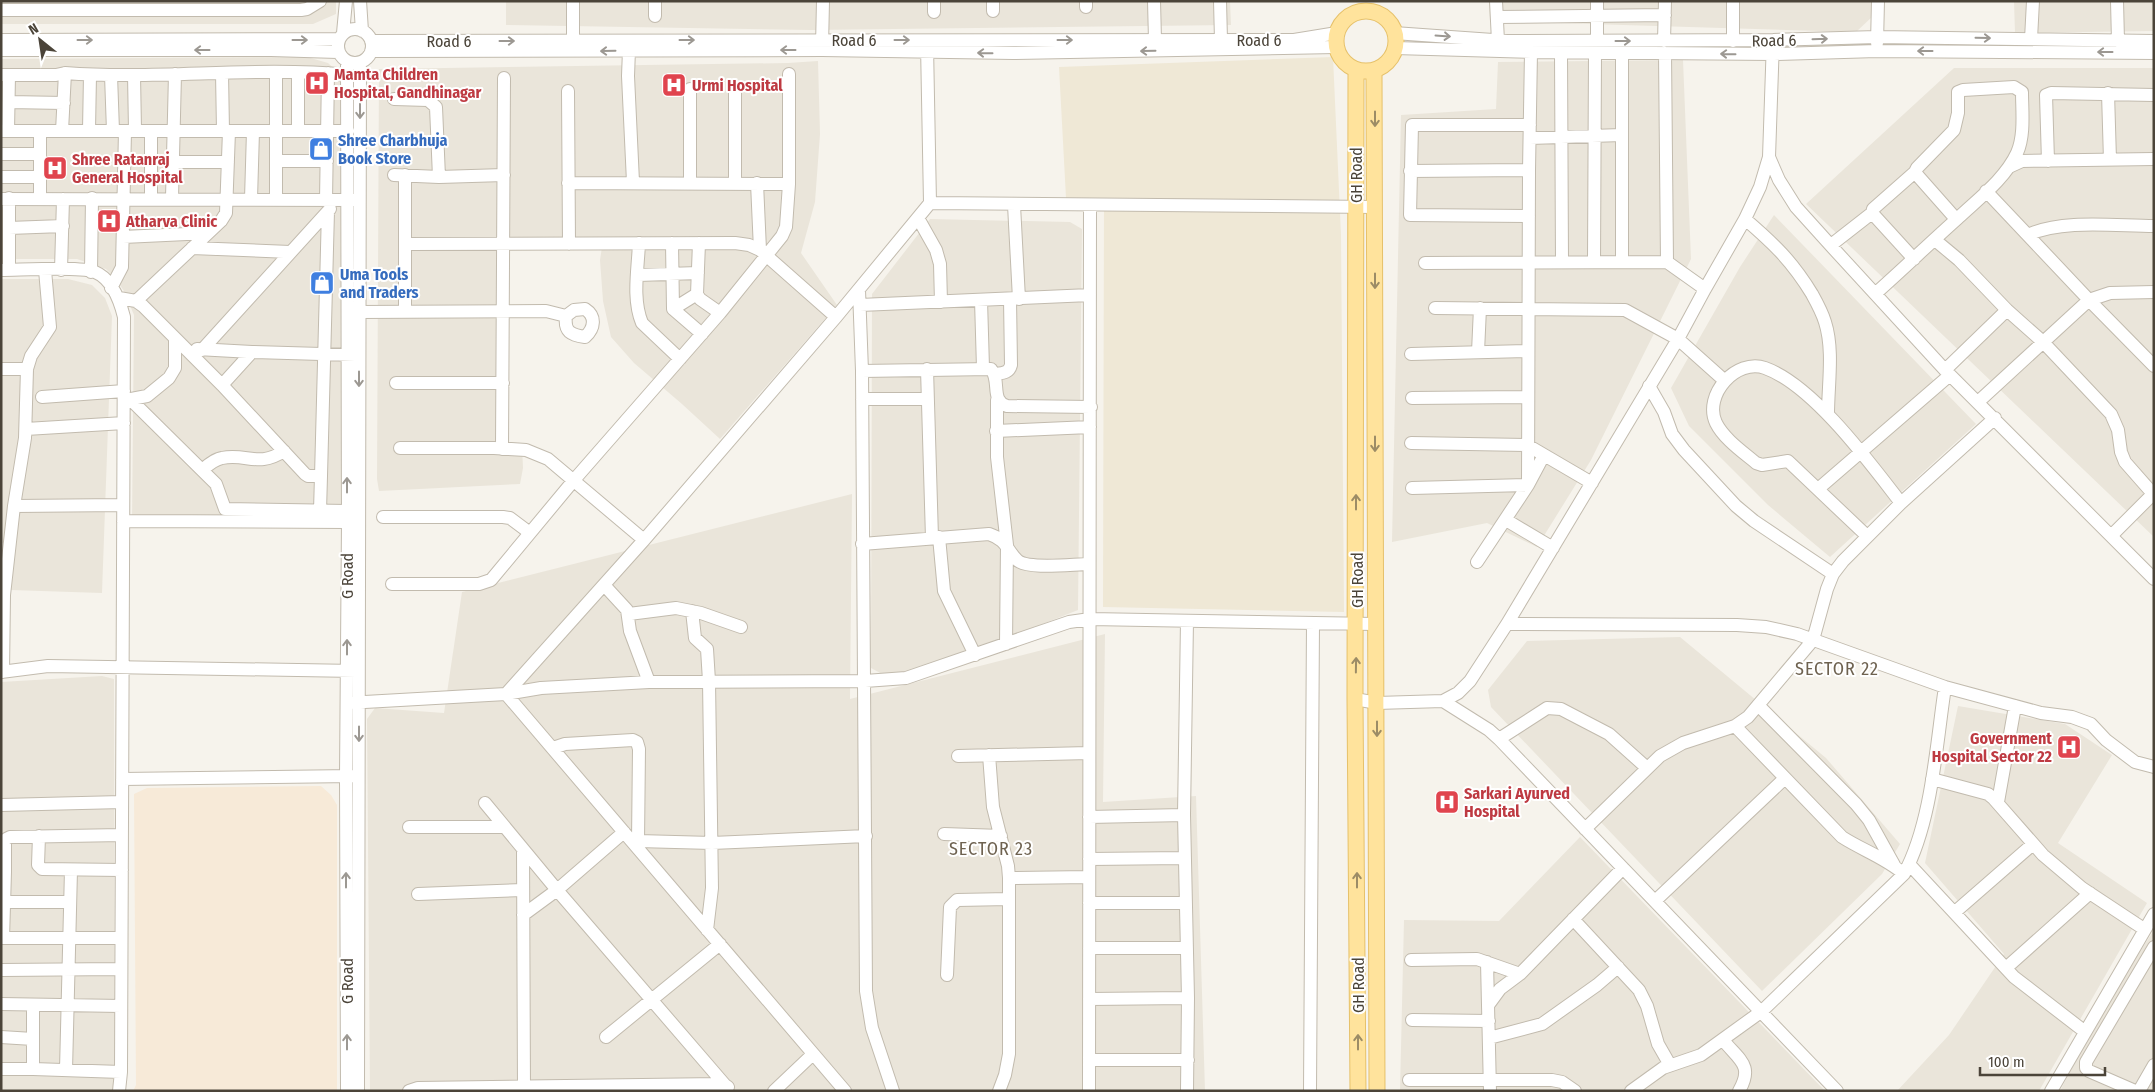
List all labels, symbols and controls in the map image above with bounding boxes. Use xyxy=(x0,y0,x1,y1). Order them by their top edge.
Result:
north arrow xyxy=(15,15,65,65)
text: N xyxy=(26,20,42,39)
street label: Road 6 xyxy=(832,31,876,50)
street label: Road 6 xyxy=(1237,31,1281,50)
street label: Road 6 xyxy=(1751,31,1797,50)
street label: Road 6 xyxy=(427,32,471,51)
one-way arrow xyxy=(1435,32,1451,41)
one-way arrow xyxy=(1812,34,1828,43)
one-way arrow xyxy=(1975,34,1991,43)
one-way arrow xyxy=(76,35,93,45)
one-way arrow xyxy=(292,35,308,45)
one-way arrow xyxy=(679,35,695,45)
one-way arrow xyxy=(894,35,910,45)
one-way arrow xyxy=(1056,35,1073,45)
one-way arrow xyxy=(499,36,515,46)
one-way arrow xyxy=(1614,36,1631,46)
one-way arrow xyxy=(194,45,210,55)
one-way arrow xyxy=(780,45,796,55)
one-way arrow xyxy=(600,46,616,55)
one-way arrow xyxy=(1140,46,1156,56)
one-way arrow xyxy=(1917,46,1934,56)
one-way arrow xyxy=(2097,47,2114,57)
one-way arrow xyxy=(977,48,994,58)
one-way arrow xyxy=(1720,49,1736,59)
place label: Mamta Children Hospital, Gandhinagar xyxy=(334,65,481,102)
hospital icon: Mamta Children Hospital, Gandhinagar xyxy=(304,70,330,96)
hospital icon: Urmi Hospital xyxy=(661,72,687,98)
place label: Urmi Hospital xyxy=(692,76,783,95)
one-way arrow xyxy=(355,103,365,119)
one-way arrow xyxy=(1370,110,1380,126)
place label: Shree Charbhuja Book Store xyxy=(338,131,448,168)
shop icon: Shree Charbhuja Book Store xyxy=(308,136,334,162)
street label: GH Road xyxy=(1347,147,1366,203)
place label: Shree Ratanraj General Hospital xyxy=(72,150,183,187)
hospital icon: Shree Ratanraj General Hospital xyxy=(42,155,68,181)
hospital icon: Atharva Clinic xyxy=(96,208,122,234)
place label: Atharva Clinic xyxy=(125,212,217,231)
place label: Uma Tools and Traders xyxy=(340,265,419,302)
shop icon: Uma Tools and Traders xyxy=(309,270,335,296)
one-way arrow xyxy=(1370,272,1380,289)
one-way arrow xyxy=(354,370,364,387)
one-way arrow xyxy=(1370,435,1380,451)
one-way arrow xyxy=(342,477,352,493)
one-way arrow xyxy=(1351,494,1361,510)
street label: GH Road xyxy=(1348,552,1367,608)
street label: G Road xyxy=(338,553,357,599)
one-way arrow xyxy=(342,639,352,656)
one-way arrow xyxy=(1351,657,1361,673)
district label: SECTOR 22 xyxy=(1795,658,1879,680)
one-way arrow xyxy=(1372,720,1382,736)
one-way arrow xyxy=(354,726,364,742)
place label: Government Hospital Sector 22 xyxy=(1932,729,2053,766)
hospital icon: Government Hospital Sector 22 xyxy=(2056,734,2082,760)
place label: Sarkari Ayurved Hospital xyxy=(1464,784,1570,821)
hospital icon: Sarkari Ayurved Hospital xyxy=(1434,789,1460,815)
district label: SECTOR 23 xyxy=(949,838,1033,860)
one-way arrow xyxy=(341,872,351,888)
one-way arrow xyxy=(1352,872,1362,888)
street label: GH Road xyxy=(1349,957,1368,1013)
street label: G Road xyxy=(338,958,357,1004)
one-way arrow xyxy=(342,1034,352,1050)
one-way arrow xyxy=(1353,1034,1363,1050)
scale bar xyxy=(1980,1044,2105,1076)
text: 100 m xyxy=(1988,1053,2025,1071)

